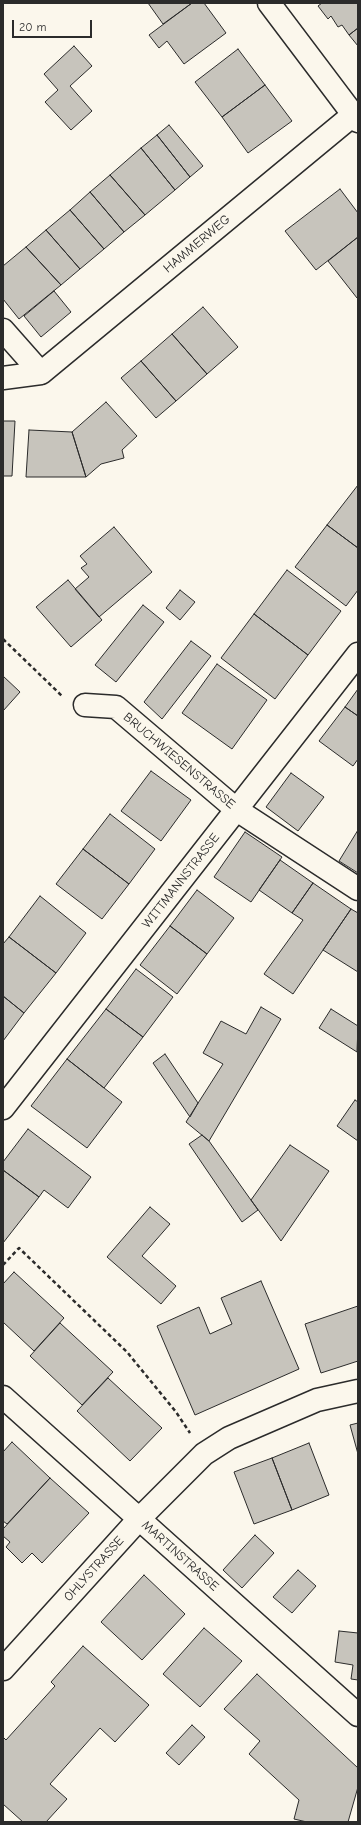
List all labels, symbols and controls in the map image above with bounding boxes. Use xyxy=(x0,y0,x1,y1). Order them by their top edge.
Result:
scale bar xyxy=(14,12,94,38)
text: 20 m xyxy=(19,20,47,34)
street label: HAMMERWEG xyxy=(160,211,234,277)
street label: BRUCHWIESENSTRASSE xyxy=(120,710,238,812)
street label: WITTMANNSTRASSE xyxy=(139,830,223,932)
street label: MARTINSTRASSE xyxy=(138,1517,222,1595)
street label: OHLYSTRASSE xyxy=(61,1533,127,1605)

